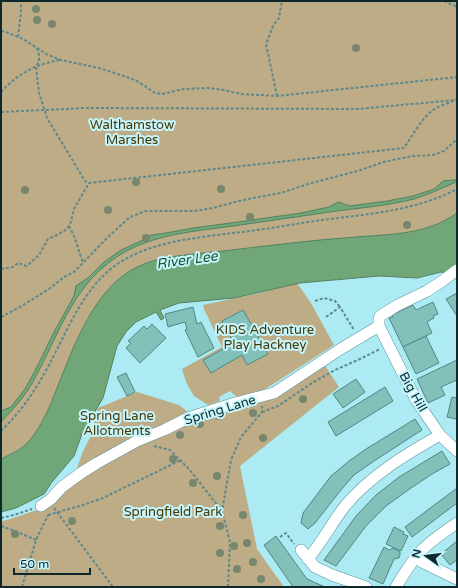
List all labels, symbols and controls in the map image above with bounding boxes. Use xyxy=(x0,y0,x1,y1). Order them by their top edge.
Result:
park label: Walthamstow Marshes xyxy=(90,117,174,148)
water label: River Lee xyxy=(155,247,220,273)
park label: KIDS Adventure Play Hackney xyxy=(216,322,314,353)
street label: Big Hill xyxy=(396,369,430,415)
street label: Spring Lane xyxy=(182,392,258,428)
park label: Spring Lane Allotments xyxy=(80,408,154,439)
park label: Springfield Park xyxy=(124,504,222,520)
north arrow xyxy=(406,536,446,576)
text: N xyxy=(409,548,424,560)
scale bar xyxy=(14,550,90,576)
text: 50 m xyxy=(20,557,49,571)

